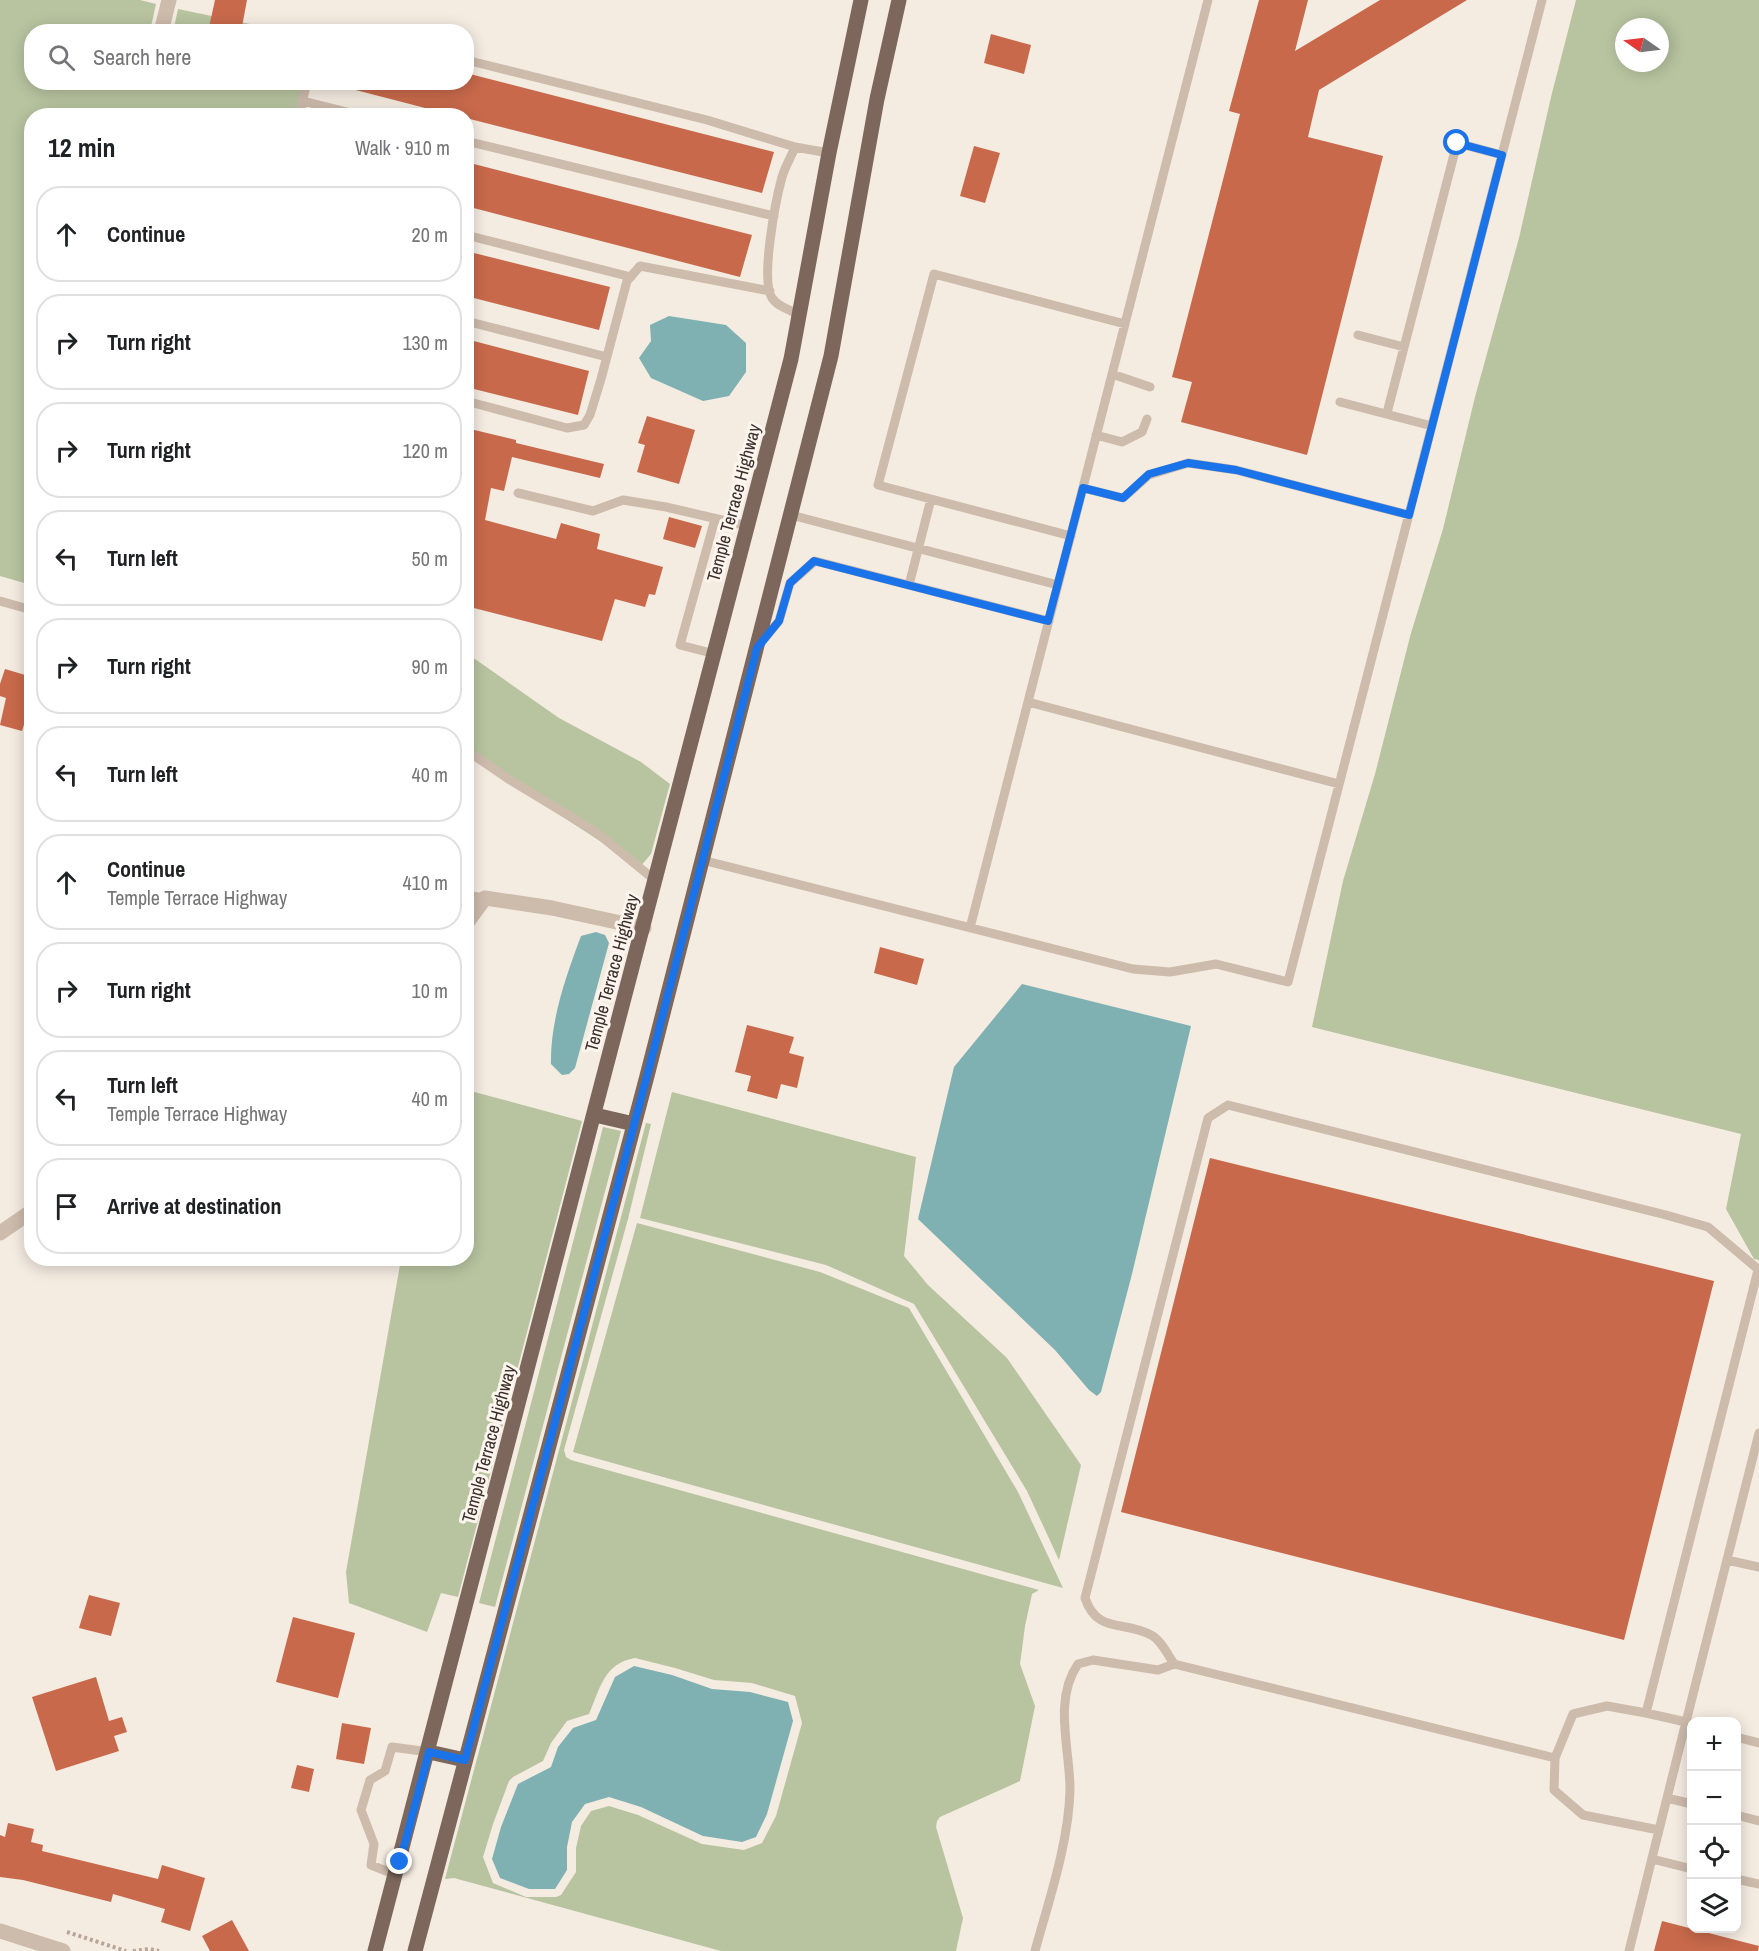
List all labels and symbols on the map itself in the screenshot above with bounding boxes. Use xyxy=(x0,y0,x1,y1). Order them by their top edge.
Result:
north arrow xyxy=(1615,18,1669,72)
route start xyxy=(1443,129,1469,155)
street label: Temple Terrace Highway xyxy=(700,421,767,584)
street label: Temple Terrace Highway xyxy=(578,891,645,1054)
street label: Temple Terrace Highway xyxy=(455,1362,522,1525)
route end xyxy=(386,1848,412,1874)

